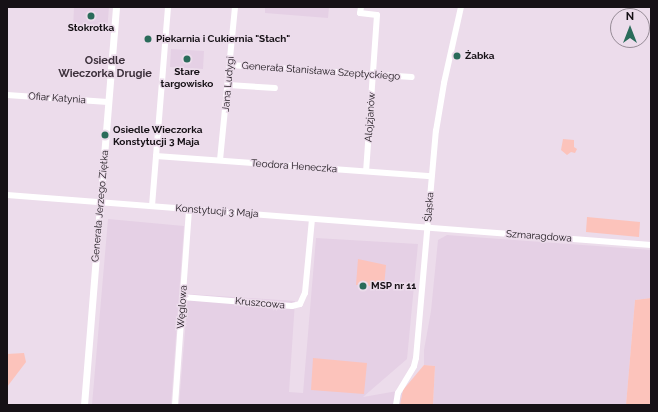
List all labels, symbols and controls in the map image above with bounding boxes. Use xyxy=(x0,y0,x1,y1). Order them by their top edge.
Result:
north arrow xyxy=(610,8,650,48)
text: N xyxy=(626,10,634,23)
marker: Stokrotka xyxy=(86,11,96,21)
place label: Stokrotka xyxy=(68,22,114,34)
place label: Piekarnia i Cukiernia "Stach" xyxy=(156,33,290,45)
marker: Piekarnia i Cukiernia "Stach" xyxy=(143,34,153,44)
place label: Żabka xyxy=(465,50,495,62)
marker: Żabka xyxy=(452,51,462,61)
marker: Stare targowisko xyxy=(182,54,192,64)
district label: Osiedle Wieczorka Drugie xyxy=(58,55,152,81)
street label: Jana Ludygi xyxy=(220,56,236,112)
street label: Generała Stanisława Szeptyckiego xyxy=(241,59,401,83)
place label: Stare targowisko xyxy=(161,65,213,88)
street label: Ofiar Katynia xyxy=(28,90,86,106)
street label: Alojzjanów xyxy=(362,92,378,142)
place label: Osiedle Wieczorka Konstytucji 3 Maja xyxy=(113,123,203,146)
marker: Osiedle Wieczorka Konstytucji 3 Maja xyxy=(100,130,110,140)
street label: Generała Jerzego Ziętka xyxy=(89,149,111,263)
street label: Teodora Heneczka xyxy=(250,157,338,175)
street label: Śląska xyxy=(422,192,436,222)
street label: Konstytucji 3 Maja xyxy=(175,202,259,220)
street label: Szmaragdowa xyxy=(506,228,572,244)
place label: MSP nr 11 xyxy=(371,280,417,292)
marker: MSP nr 11 xyxy=(358,281,368,291)
street label: Węglowa xyxy=(174,285,190,329)
street label: Kruszcowa xyxy=(234,295,286,311)

